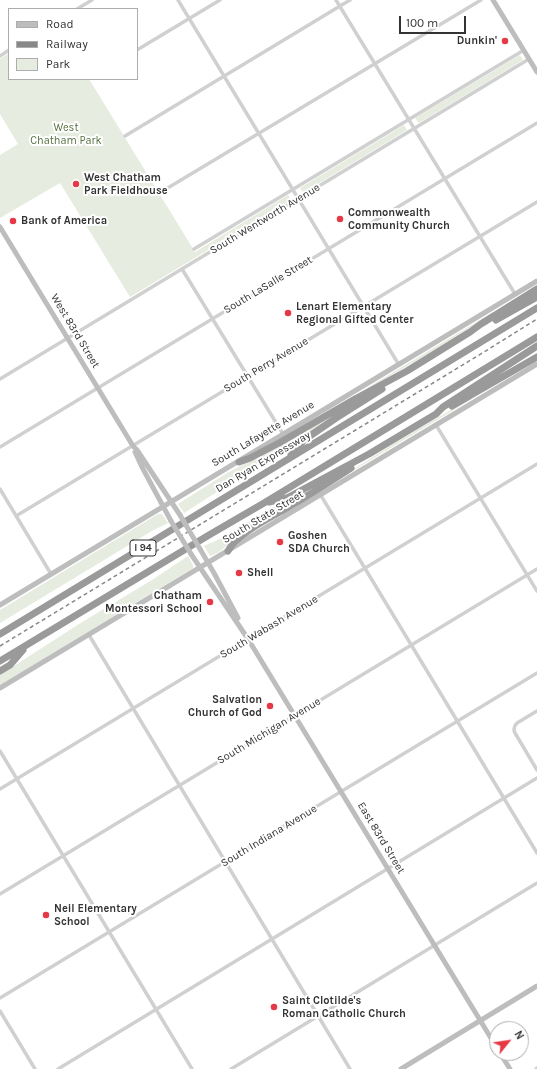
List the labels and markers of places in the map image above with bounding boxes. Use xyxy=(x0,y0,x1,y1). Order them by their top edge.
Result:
place label: Dunkin' xyxy=(457,34,497,48)
marker: Dunkin' xyxy=(500,36,510,46)
place label: West Chatham Park Fieldhouse xyxy=(84,171,168,197)
marker: West Chatham Park Fieldhouse xyxy=(71,179,81,189)
place label: Commonwealth Community Church xyxy=(348,206,450,232)
place label: Bank of America xyxy=(21,214,107,228)
marker: Commonwealth Community Church xyxy=(335,214,345,224)
marker: Bank of America xyxy=(8,216,18,226)
place label: Lenart Elementary Regional Gifted Center xyxy=(296,300,414,326)
marker: Lenart Elementary Regional Gifted Center xyxy=(283,308,293,318)
place label: Goshen SDA Church xyxy=(288,529,350,555)
marker: Goshen SDA Church xyxy=(275,537,285,547)
place label: Shell xyxy=(247,566,273,580)
marker: Shell xyxy=(234,568,244,578)
place label: Chatham Montessori School xyxy=(105,589,202,615)
marker: Chatham Montessori School xyxy=(205,597,215,607)
place label: Salvation Church of God xyxy=(188,693,262,719)
marker: Salvation Church of God xyxy=(265,701,275,711)
place label: Neil Elementary School xyxy=(54,902,137,928)
marker: Neil Elementary School xyxy=(41,910,51,920)
place label: Saint Clotilde's Roman Catholic Church xyxy=(282,994,406,1020)
marker: Saint Clotilde's Roman Catholic Church xyxy=(269,1002,279,1012)

